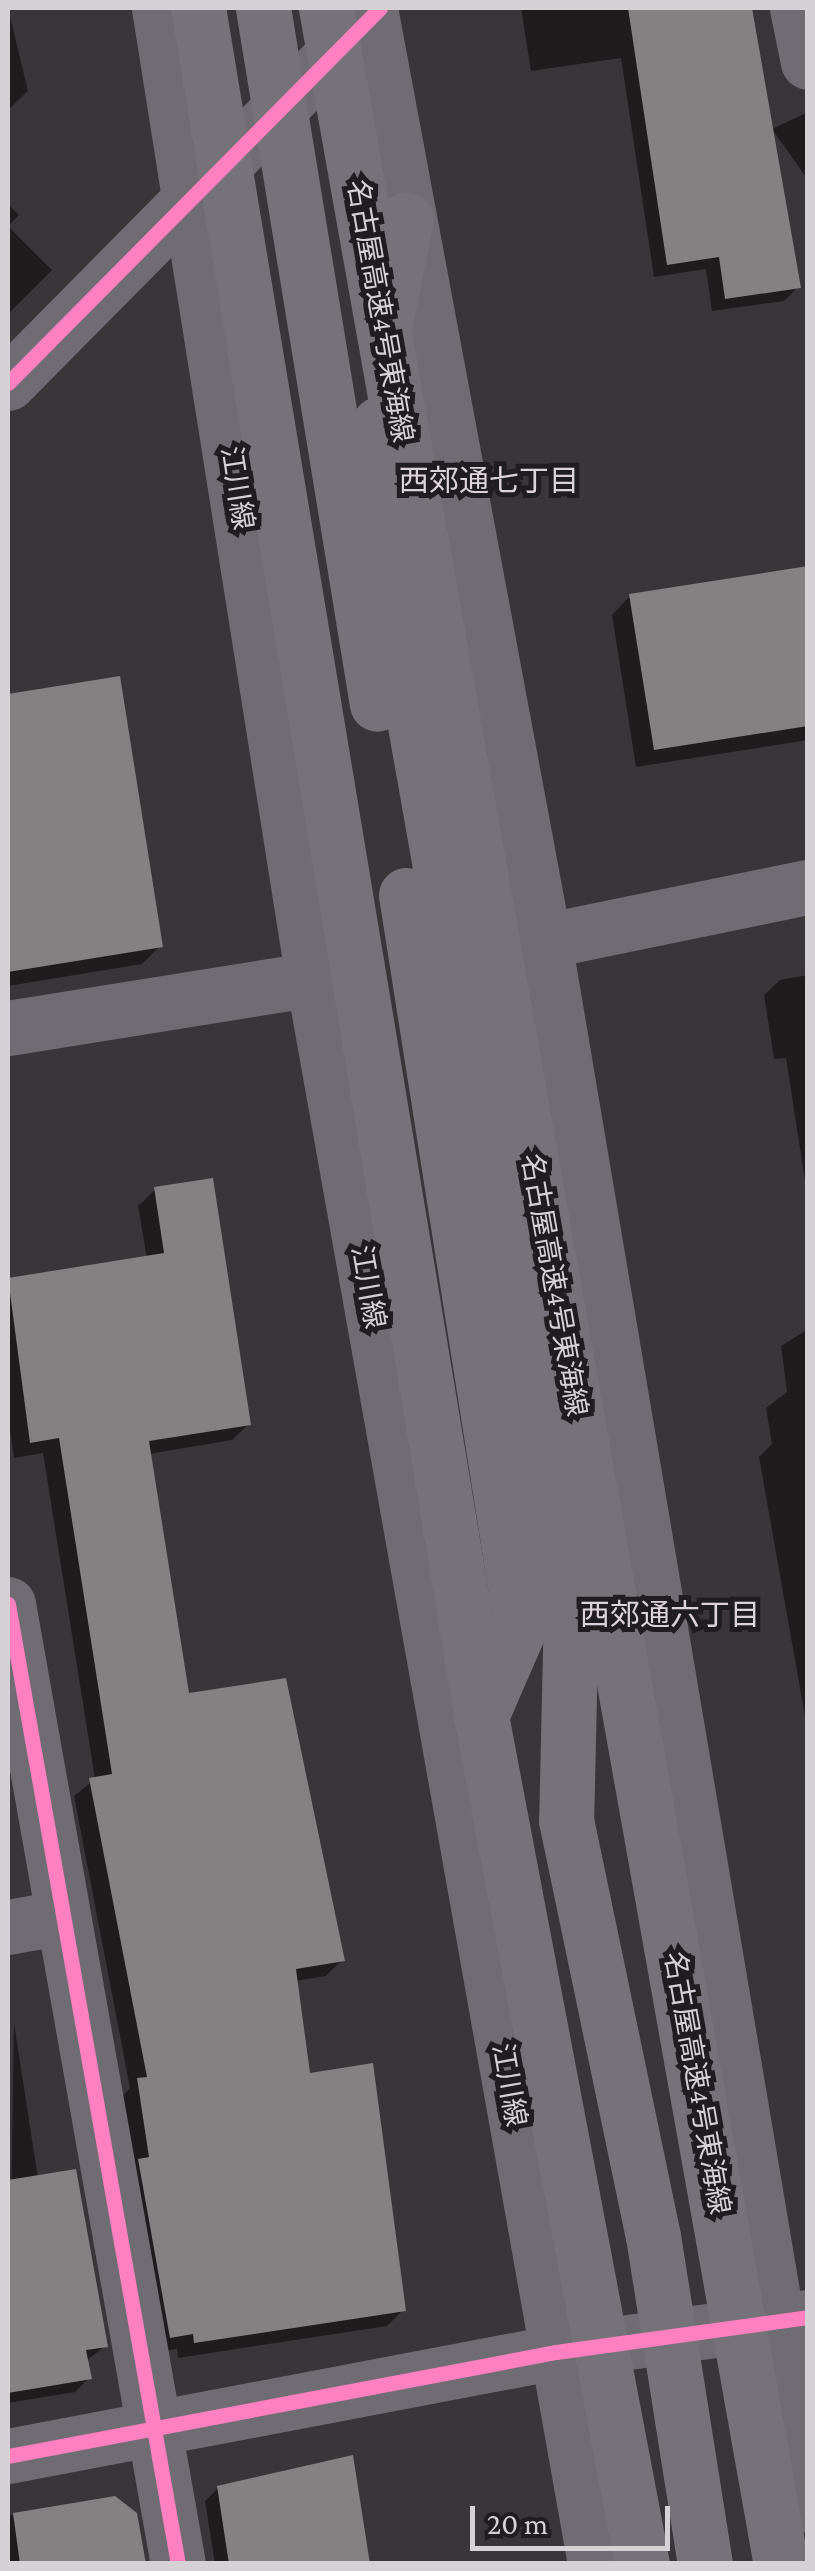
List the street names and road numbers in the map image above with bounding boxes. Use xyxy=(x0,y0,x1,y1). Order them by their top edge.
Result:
street label: 名古屋高速4号東海線 xyxy=(340,177,420,445)
street label: 江川線 xyxy=(214,444,260,532)
street label: 名古屋高速4号東海線 xyxy=(514,1151,594,1419)
street label: 江川線 xyxy=(344,1243,392,1331)
street label: 名古屋高速4号東海線 xyxy=(657,1949,737,2217)
street label: 江川線 xyxy=(485,2041,533,2129)

